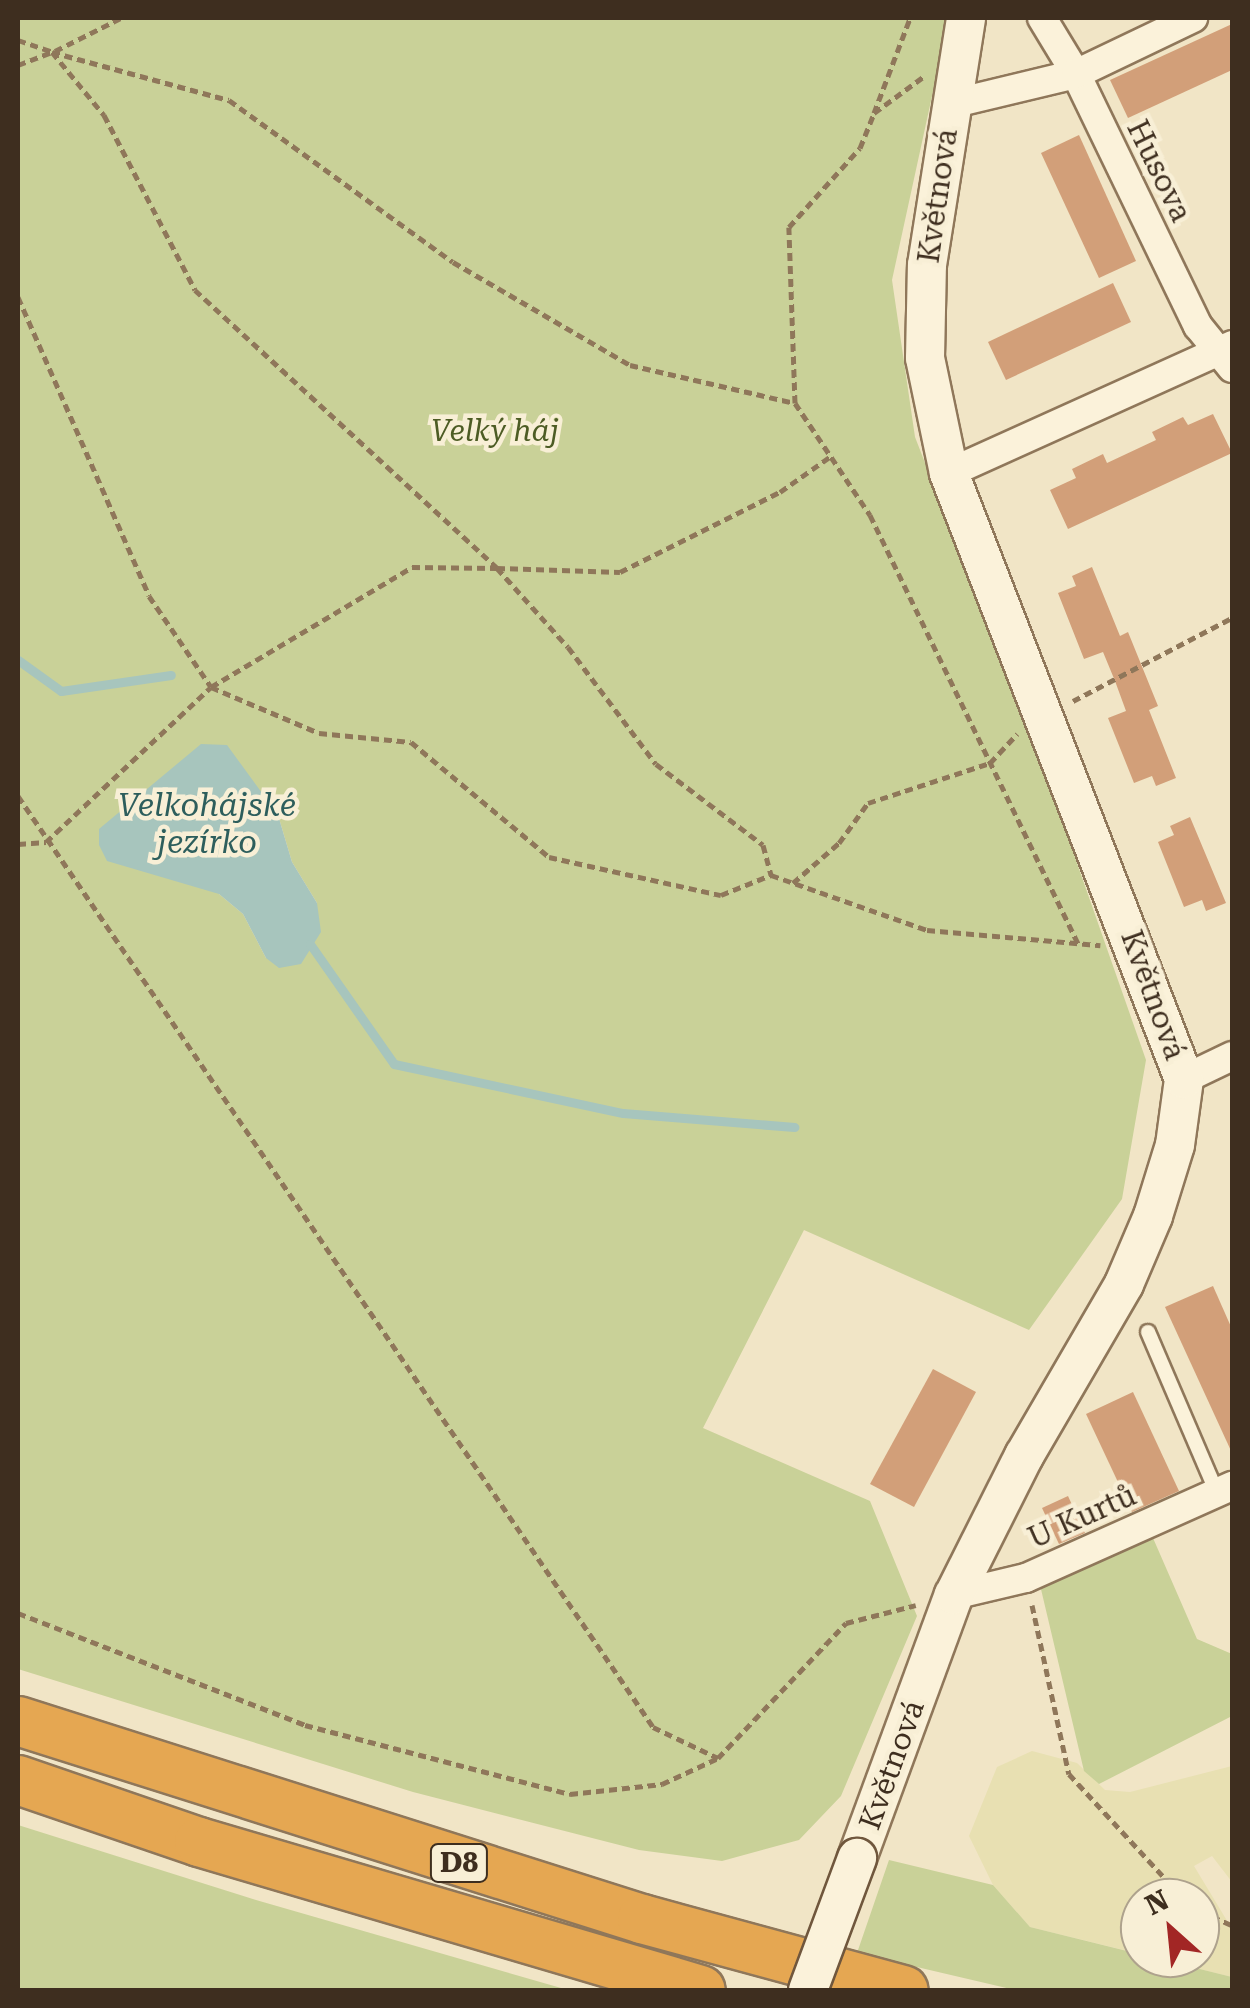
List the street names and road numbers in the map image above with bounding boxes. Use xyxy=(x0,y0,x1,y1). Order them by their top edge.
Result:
street label: Husova xyxy=(1119,114,1199,228)
street label: Květnová xyxy=(911,127,965,265)
street label: Květnová xyxy=(1113,925,1193,1065)
street label: U Kurtů xyxy=(1023,1477,1141,1557)
street label: Květnová xyxy=(852,1695,932,1835)
road number: D8 xyxy=(429,1840,489,1886)

